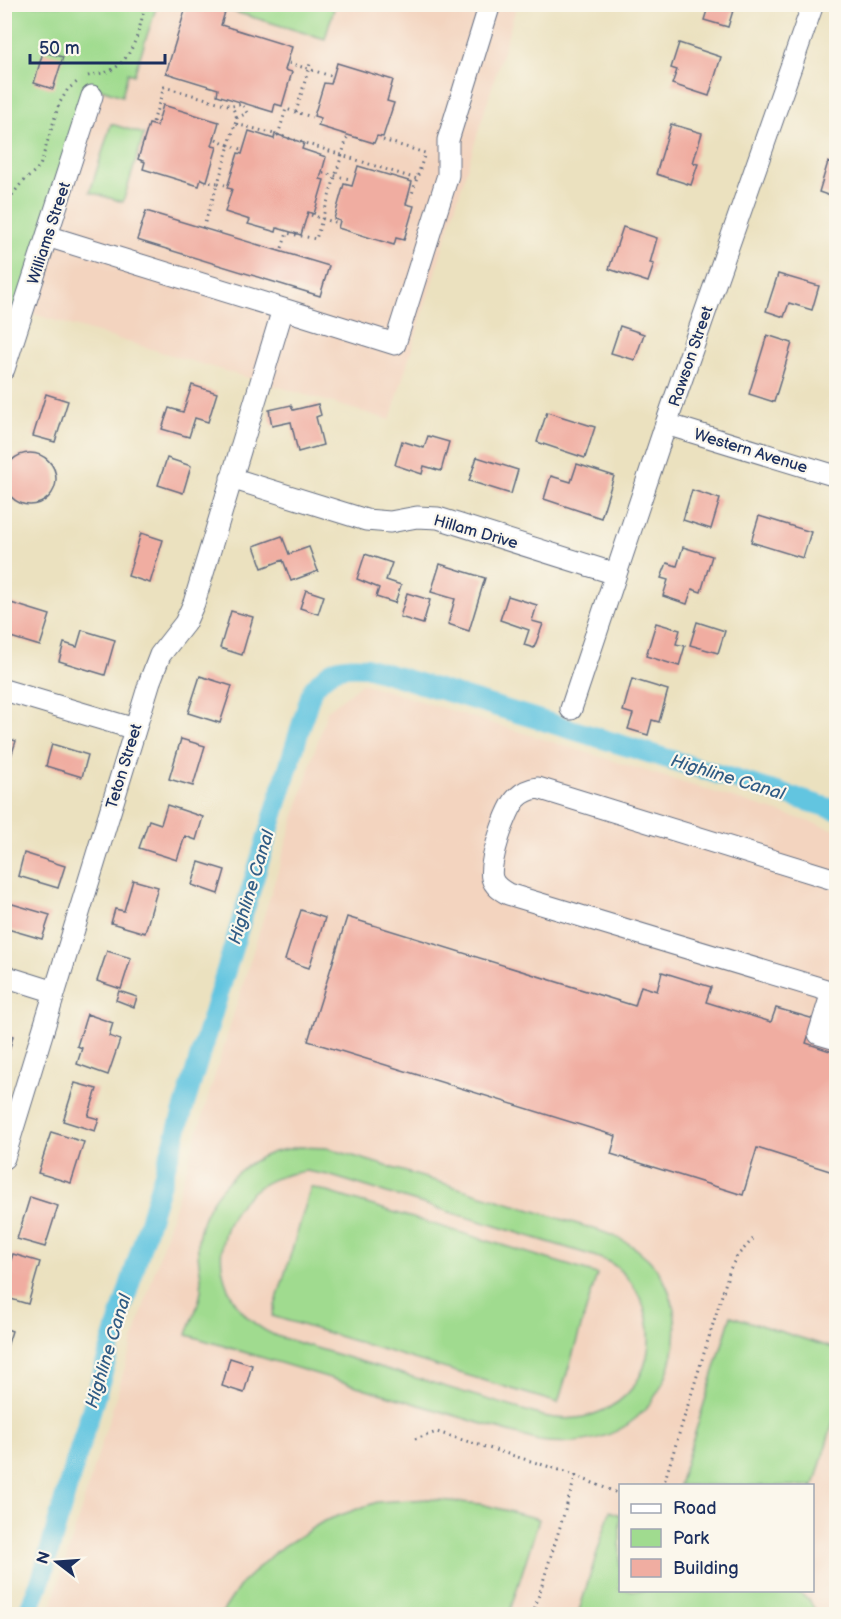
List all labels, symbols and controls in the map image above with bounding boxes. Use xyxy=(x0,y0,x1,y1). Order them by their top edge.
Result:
scale bar xyxy=(30,27,165,65)
text: 50 m xyxy=(39,38,80,59)
street label: Williams Street xyxy=(24,180,75,287)
street label: Rawson Street xyxy=(665,304,718,409)
street label: Western Avenue xyxy=(691,425,810,478)
street label: Hillam Drive xyxy=(431,511,520,554)
street label: Teton Street xyxy=(102,722,146,811)
water label: Highline Canal xyxy=(668,750,788,805)
water label: Highline Canal xyxy=(224,827,279,947)
water label: Highline Canal xyxy=(81,1291,136,1411)
legend xyxy=(619,1484,814,1592)
text: Road xyxy=(673,1498,717,1519)
text: Park xyxy=(673,1528,709,1549)
north arrow xyxy=(27,1532,87,1592)
text: N xyxy=(33,1550,55,1567)
text: Building xyxy=(673,1558,739,1579)

